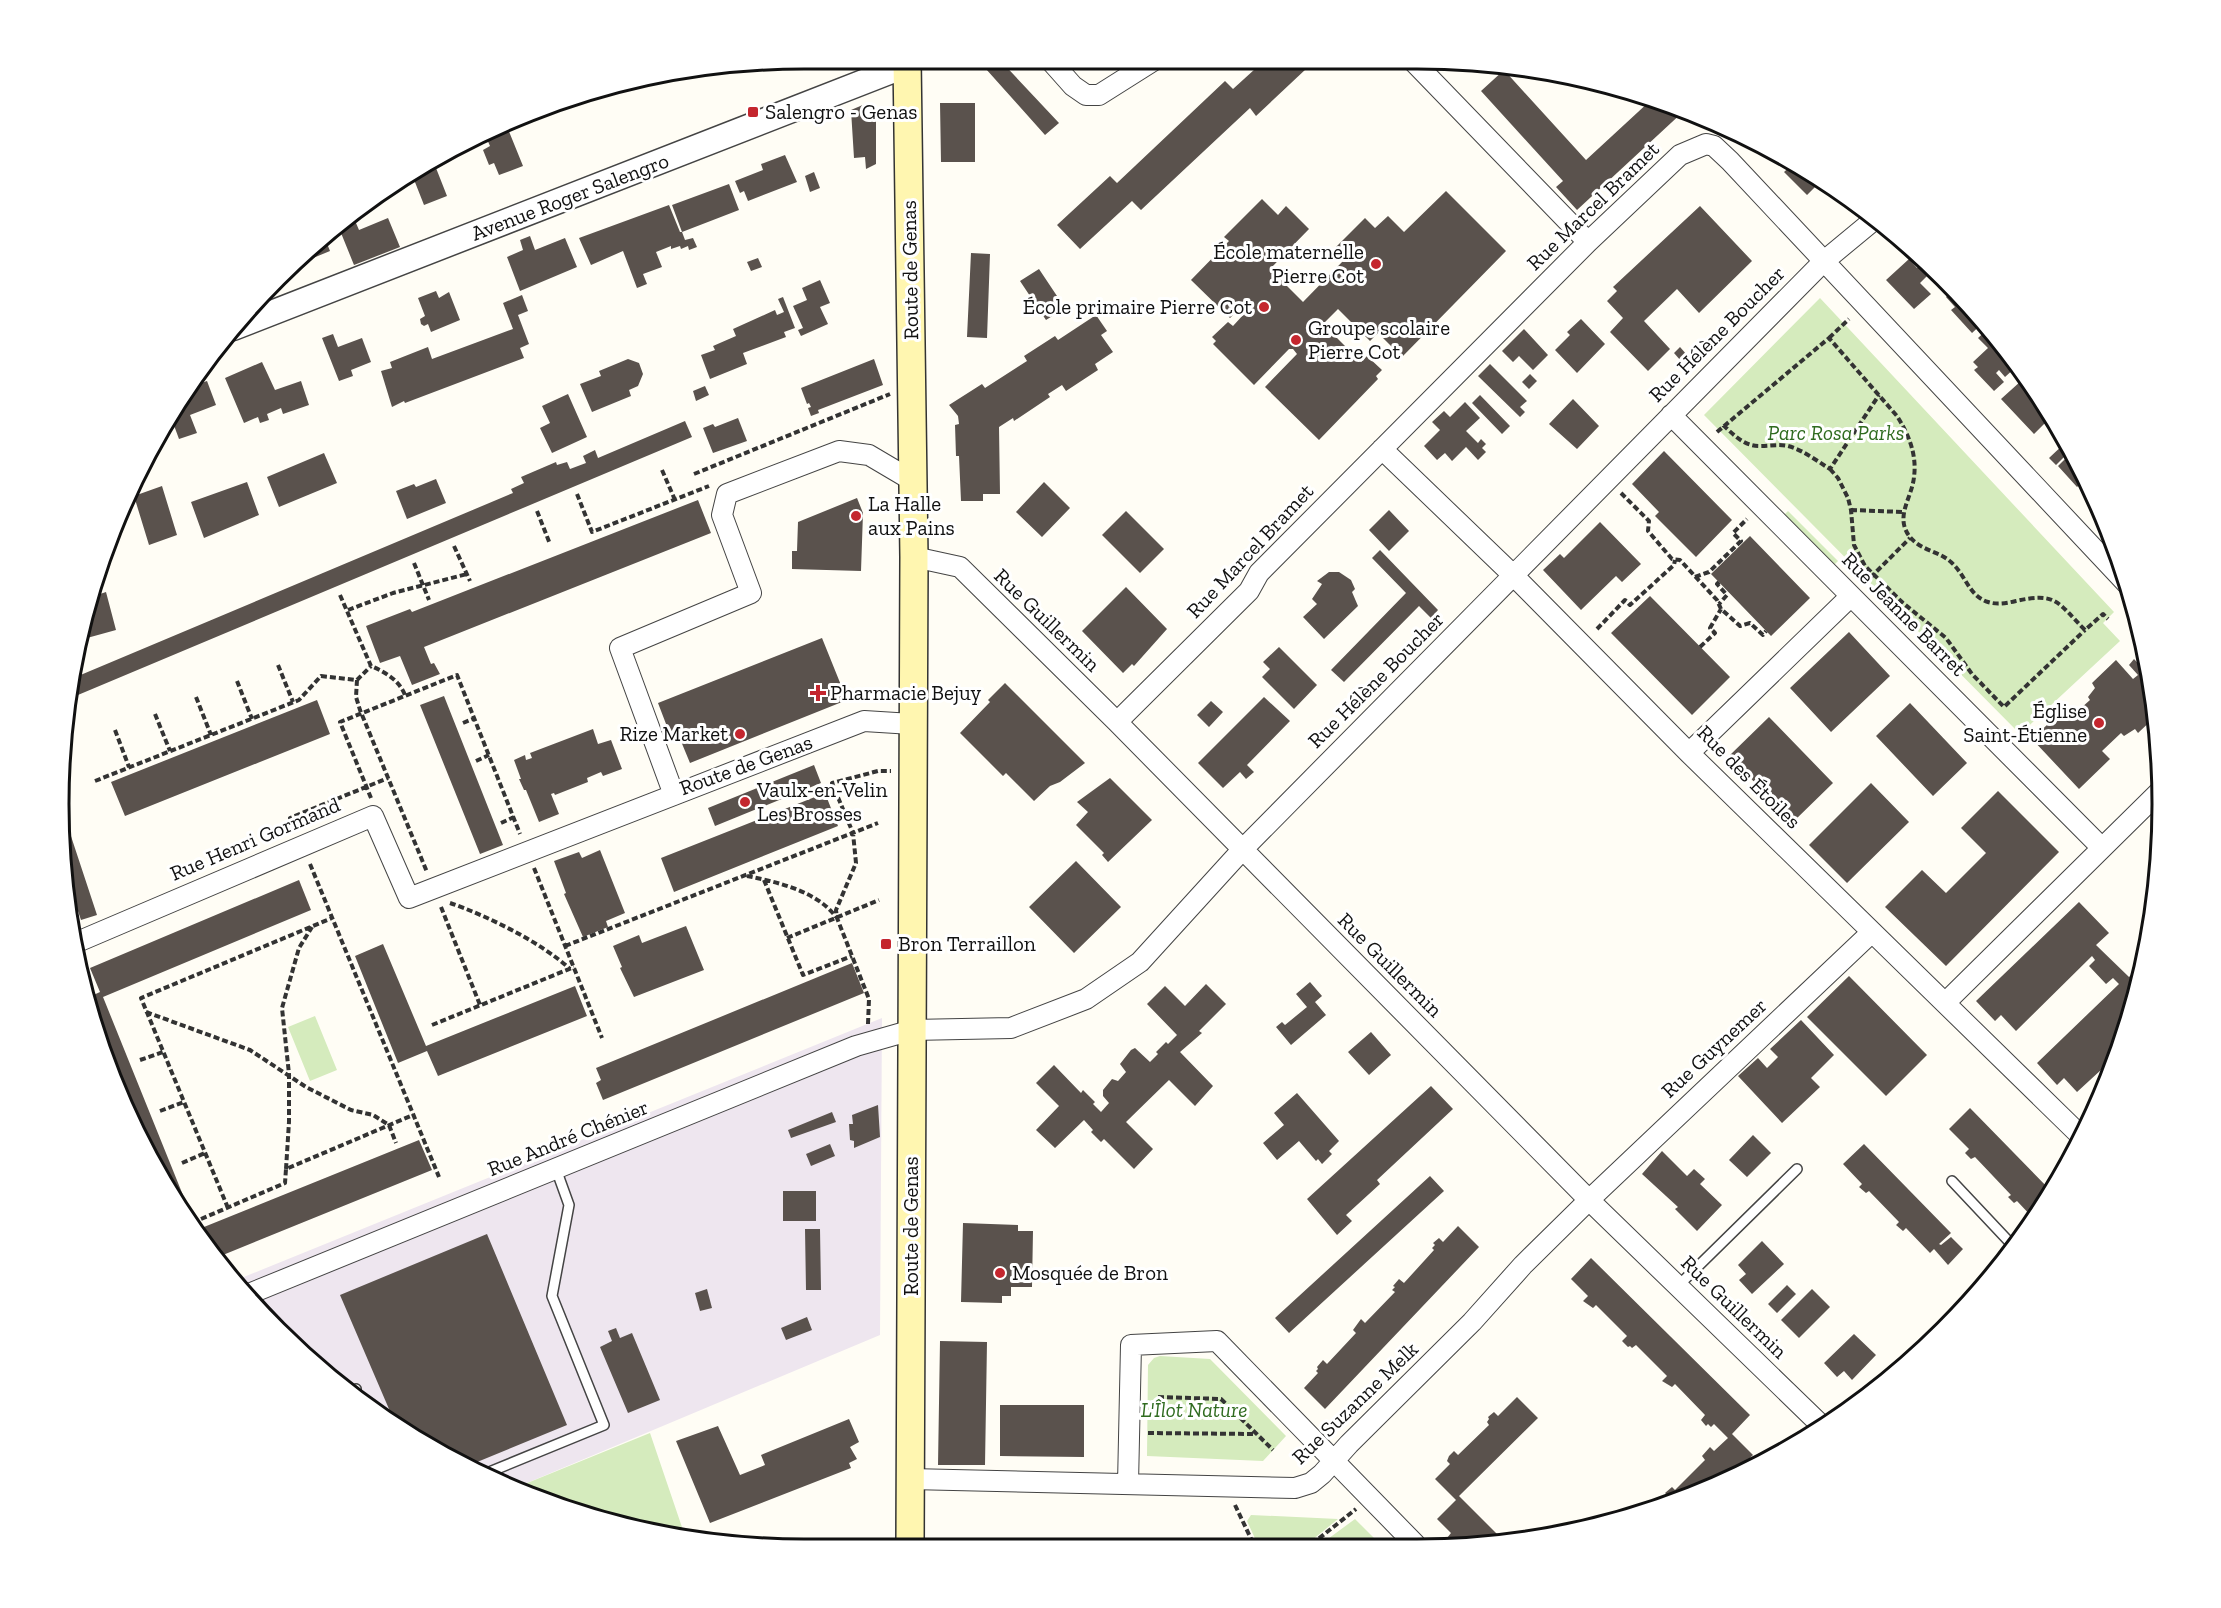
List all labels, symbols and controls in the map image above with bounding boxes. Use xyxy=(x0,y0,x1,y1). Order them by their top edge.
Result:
place label: Salengro - Genas xyxy=(765,99,918,124)
marker: Salengro - Genas xyxy=(746,105,760,119)
street label: Rue Marcel Bramet xyxy=(1521,136,1664,275)
street label: Avenue Roger Salengro xyxy=(468,147,672,246)
street label: Route de Genas xyxy=(896,200,923,340)
place label: École maternelle Pierre Cot xyxy=(1213,239,1364,288)
marker: École maternelle Pierre Cot xyxy=(1369,257,1383,271)
street label: Rue Hélène Boucher xyxy=(1643,260,1790,407)
place label: École primaire Pierre Cot xyxy=(1023,294,1252,319)
marker: École primaire Pierre Cot xyxy=(1257,300,1271,314)
place label: Groupe scolaire Pierre Cot xyxy=(1308,315,1450,364)
marker: Groupe scolaire Pierre Cot xyxy=(1289,333,1303,347)
park label: Parc Rosa Parks xyxy=(1768,420,1904,445)
street label: Rue Marcel Bramet xyxy=(1181,478,1318,623)
place label: La Halle aux Pains xyxy=(868,491,955,540)
marker: La Halle aux Pains xyxy=(849,509,863,523)
street label: Rue Jeanne Barret xyxy=(1837,547,1972,681)
street label: Rue Guillermin xyxy=(989,563,1105,676)
street label: Rue Hélène Boucher xyxy=(1302,606,1449,753)
place label: Pharmacie Bejuy xyxy=(830,680,982,706)
marker: Pharmacie Bejuy xyxy=(811,686,825,700)
place label: Église Saint-Étienne xyxy=(1963,698,2087,747)
marker: Église Saint-Étienne xyxy=(2092,716,2106,730)
street label: Rue des Étoiles xyxy=(1692,720,1806,834)
place label: Rize Market xyxy=(619,721,728,746)
marker: Rize Market xyxy=(733,727,747,741)
street label: Route de Genas xyxy=(676,729,816,800)
place label: Vaulx-en-Velin Les Brosses xyxy=(756,777,887,826)
street label: Rue Henri Gormand xyxy=(166,791,344,886)
marker: Vaulx-en-Velin Les Brosses xyxy=(738,795,752,809)
street label: Rue Guillermin xyxy=(1333,907,1448,1022)
place label: Bron Terraillon xyxy=(898,931,1036,956)
marker: Bron Terraillon xyxy=(879,937,893,951)
street label: Rue Guynemer xyxy=(1656,993,1771,1103)
street label: Rue André Chénier xyxy=(484,1094,652,1181)
street label: Route de Genas xyxy=(898,1156,923,1296)
street label: Rue Guillermin xyxy=(1676,1250,1792,1363)
place label: Mosquée de Bron xyxy=(1012,1260,1168,1285)
marker: Mosquée de Bron xyxy=(993,1266,1007,1280)
street label: Rue Suzanne Melk xyxy=(1286,1336,1423,1469)
park label: L'Îlot Nature xyxy=(1141,1397,1247,1422)

